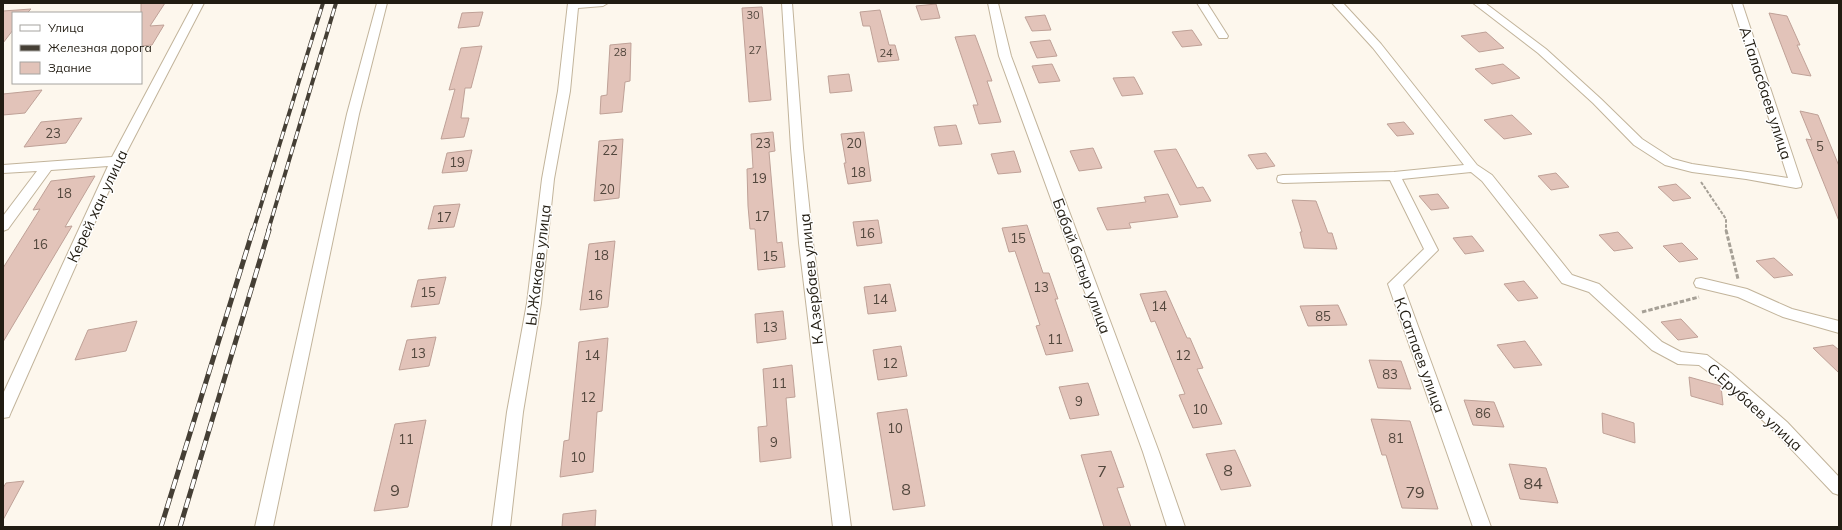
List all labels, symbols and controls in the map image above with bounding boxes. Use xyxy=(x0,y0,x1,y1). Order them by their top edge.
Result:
house number: 30 xyxy=(746,8,760,22)
legend xyxy=(12,12,142,84)
text: Улица xyxy=(47,20,84,35)
street label: А.Таласбаев улица xyxy=(1736,24,1796,162)
text: Железная дорога xyxy=(48,40,152,55)
house number: 27 xyxy=(748,43,762,57)
house number: 28 xyxy=(613,45,627,59)
house number: 24 xyxy=(879,46,893,60)
text: Здание xyxy=(48,60,92,75)
house number: 23 xyxy=(45,125,61,141)
house number: 23 xyxy=(755,135,771,151)
house number: 20 xyxy=(846,135,862,151)
house number: 5 xyxy=(1816,138,1824,154)
house number: 22 xyxy=(602,142,618,158)
street label: Керей хан улица xyxy=(63,147,131,265)
house number: 19 xyxy=(449,154,465,170)
house number: 18 xyxy=(850,164,866,180)
house number: 19 xyxy=(751,170,767,186)
house number: 20 xyxy=(599,181,615,197)
house number: 18 xyxy=(56,185,72,201)
street label: Бабай батыр улица xyxy=(1049,196,1115,336)
street label: Ы.Жакаев улица xyxy=(521,203,555,327)
house number: 17 xyxy=(754,208,770,224)
house number: 17 xyxy=(436,209,452,225)
street label: К.Азербаев улица xyxy=(795,212,827,346)
house number: 16 xyxy=(859,225,875,241)
house number: 15 xyxy=(1010,230,1026,246)
house number: 16 xyxy=(32,236,48,252)
house number: 18 xyxy=(593,247,609,263)
house number: 15 xyxy=(762,248,778,264)
house number: 13 xyxy=(1033,279,1049,295)
house number: 15 xyxy=(420,284,436,300)
house number: 16 xyxy=(587,287,603,303)
house number: 14 xyxy=(872,291,888,307)
street label: К.Сатпаев улица xyxy=(1390,295,1450,415)
house number: 14 xyxy=(1151,298,1167,314)
house number: 85 xyxy=(1315,308,1331,324)
house number: 13 xyxy=(762,319,778,335)
house number: 11 xyxy=(1047,331,1063,347)
house number: 13 xyxy=(410,345,426,361)
house number: 14 xyxy=(584,347,600,363)
house number: 12 xyxy=(1175,347,1191,363)
house number: 12 xyxy=(882,355,898,371)
street label: С.Ерубаев улица xyxy=(1703,359,1807,455)
house number: 83 xyxy=(1382,366,1398,382)
house number: 11 xyxy=(771,375,787,391)
house number: 12 xyxy=(580,389,596,405)
house number: 9 xyxy=(1075,393,1083,409)
house number: 10 xyxy=(1192,401,1208,417)
house number: 86 xyxy=(1475,405,1491,421)
house number: 10 xyxy=(887,420,903,436)
house number: 81 xyxy=(1388,430,1404,446)
house number: 11 xyxy=(398,431,414,447)
house number: 9 xyxy=(770,434,778,450)
house number: 10 xyxy=(570,449,586,465)
house number: 8 xyxy=(1223,460,1233,480)
house number: 7 xyxy=(1097,461,1107,481)
house number: 84 xyxy=(1523,473,1543,493)
house number: 8 xyxy=(901,479,911,499)
house number: 9 xyxy=(390,480,400,500)
house number: 79 xyxy=(1405,482,1425,502)

